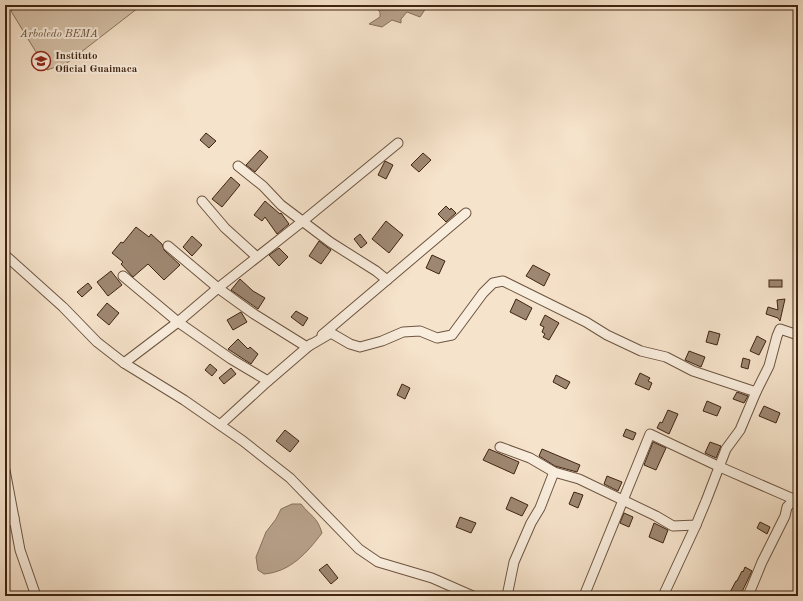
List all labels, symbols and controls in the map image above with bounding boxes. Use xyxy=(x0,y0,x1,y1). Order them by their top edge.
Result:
park label: Arboledo BEMA xyxy=(19,29,98,40)
school or university icon: Instituto Oficial Guaimaca xyxy=(30,50,52,72)
place label: Instituto Oficial Guaimaca xyxy=(55,51,138,75)

